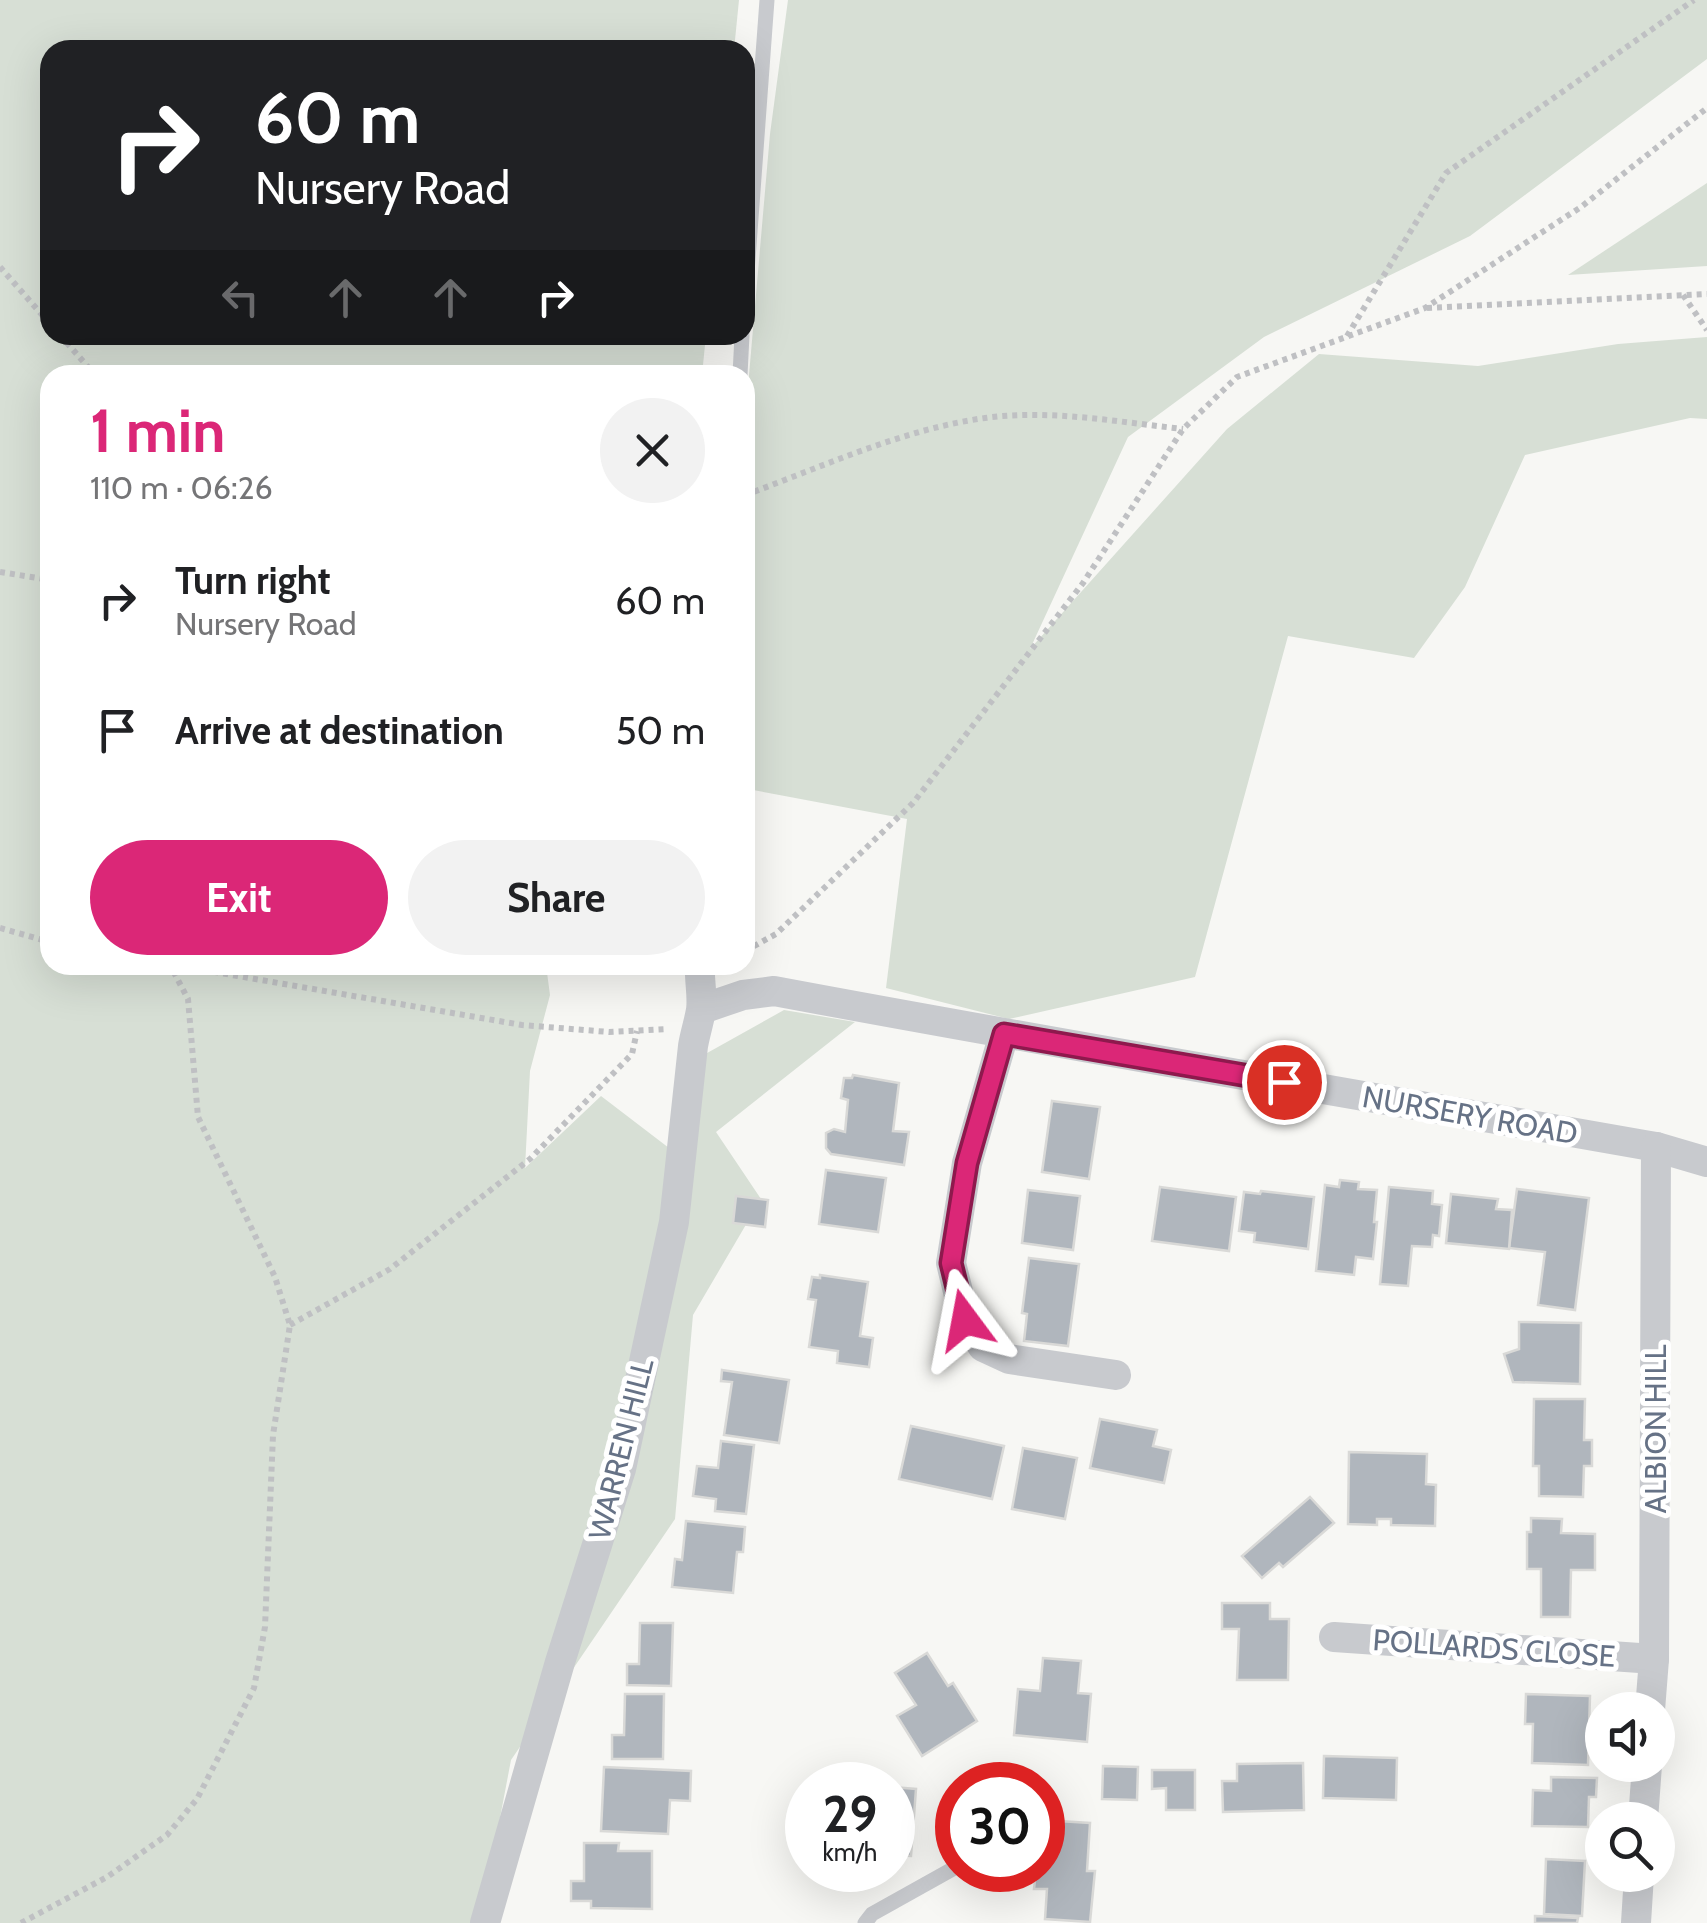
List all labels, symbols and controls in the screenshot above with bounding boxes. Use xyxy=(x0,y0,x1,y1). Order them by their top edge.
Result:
text: 60 m xyxy=(255,75,420,161)
icon: right xyxy=(90,80,220,210)
text: Nursery Road xyxy=(255,161,510,215)
icon: left xyxy=(213,270,268,325)
icon: ahead xyxy=(318,270,373,325)
icon: ahead xyxy=(423,270,478,325)
icon: right xyxy=(528,270,583,325)
text: 1 min xyxy=(90,394,225,467)
button: close xyxy=(600,398,705,503)
text: 110 m · 06:26 xyxy=(90,468,273,507)
text: Turn right xyxy=(175,557,331,604)
icon: right xyxy=(90,573,145,628)
text: 60 m xyxy=(615,577,705,624)
text: Nursery Road xyxy=(175,604,357,643)
icon: arrive xyxy=(90,703,145,758)
text: Arrive at destination xyxy=(175,707,504,754)
text: 50 m xyxy=(616,707,705,754)
button: Exit xyxy=(90,840,388,955)
button: Share xyxy=(408,840,705,955)
pin xyxy=(1242,1040,1327,1125)
icon: arrive xyxy=(1257,1055,1312,1110)
street label: NURSERY ROAD xyxy=(1360,1078,1580,1152)
position arrow xyxy=(913,1268,1017,1372)
street label: ALBION HILL xyxy=(1637,1345,1674,1513)
street label: WARREN HILL xyxy=(581,1355,661,1543)
street label: POLLARDS CLOSE xyxy=(1371,1621,1617,1675)
map controls xyxy=(1585,1692,1675,1892)
button: sound xyxy=(1585,1692,1675,1782)
speed limit sign: 30 xyxy=(935,1762,1065,1892)
text: 29 xyxy=(823,1784,877,1845)
button: search xyxy=(1585,1802,1675,1892)
text: km/h xyxy=(823,1837,877,1867)

